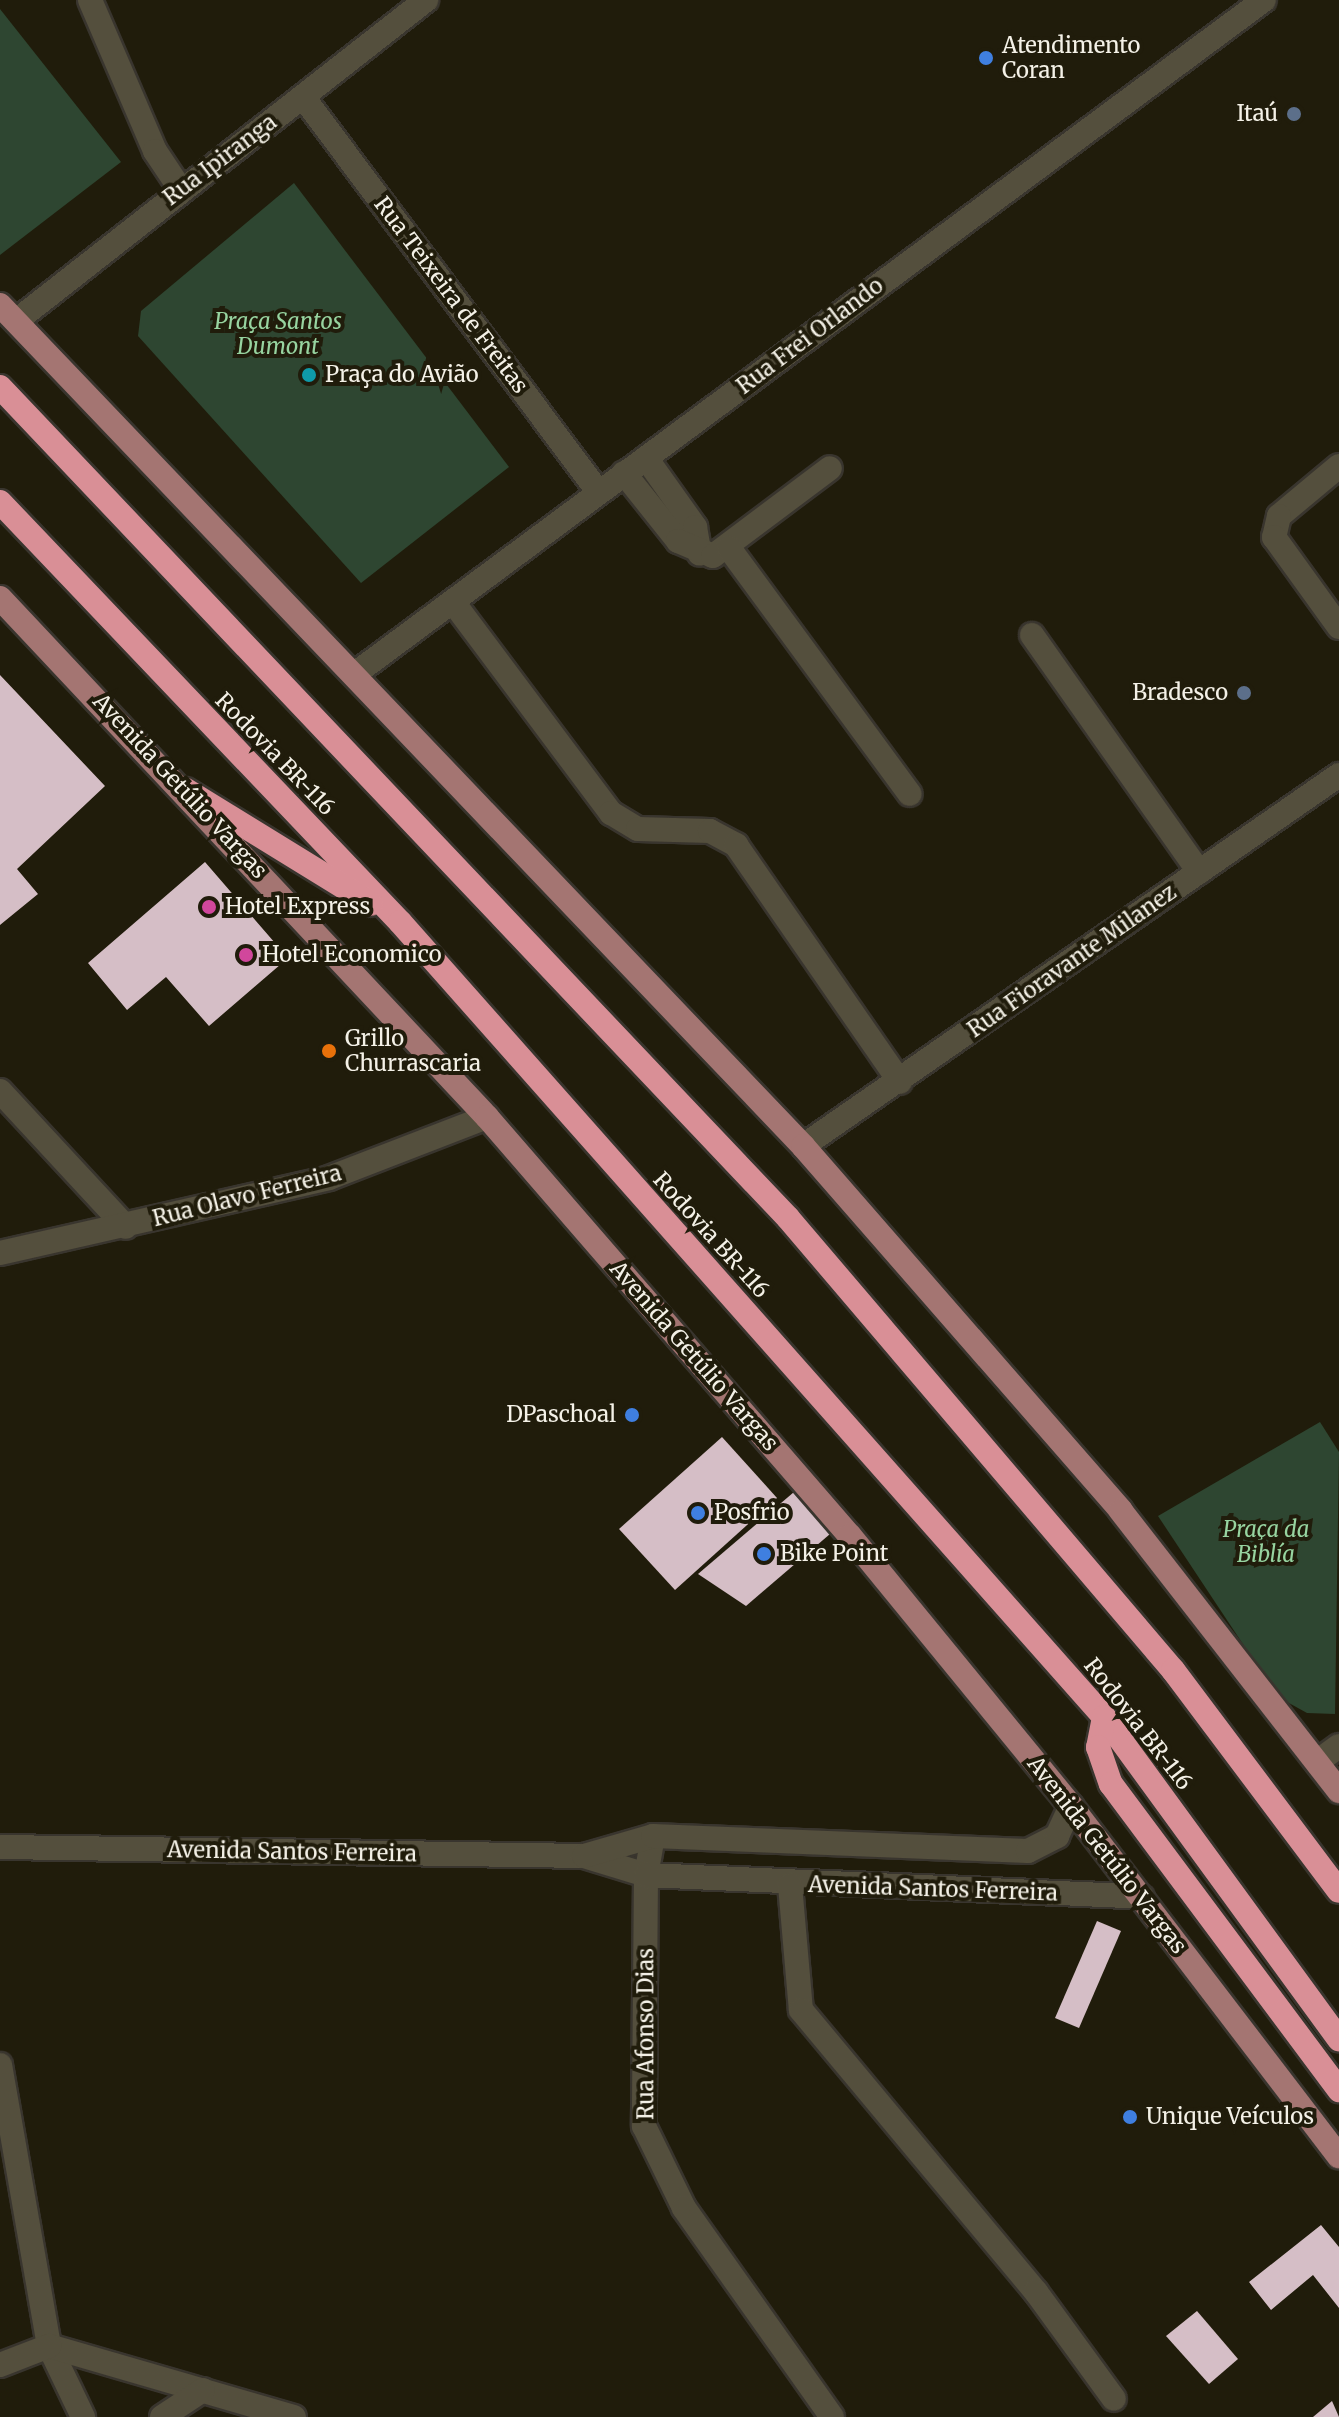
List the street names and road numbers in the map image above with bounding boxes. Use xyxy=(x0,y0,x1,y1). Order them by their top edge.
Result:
street label: Rua Ipiranga xyxy=(158,109,282,211)
street label: Rua Teixeira de Freitas xyxy=(369,192,533,398)
street label: Rua Frei Orlando xyxy=(732,272,888,400)
street label: Rodovia BR-116 xyxy=(210,687,340,821)
street label: Avenida Getúlio Vargas xyxy=(88,688,272,884)
street label: Rua Fioravante Milanez xyxy=(963,879,1181,1043)
street label: Rua Olavo Ferreira xyxy=(150,1160,344,1232)
street label: Rodovia BR-116 xyxy=(648,1167,774,1303)
street label: Avenida Getúlio Vargas xyxy=(604,1256,784,1456)
street label: Rodovia BR-116 xyxy=(1078,1653,1198,1795)
street label: Avenida Getúlio Vargas xyxy=(1022,1751,1192,1959)
street label: Avenida Santos Ferreira xyxy=(167,1837,417,1867)
street label: Avenida Santos Ferreira xyxy=(808,1871,1058,1907)
street label: Rua Afonso Dias xyxy=(633,1948,659,2120)

